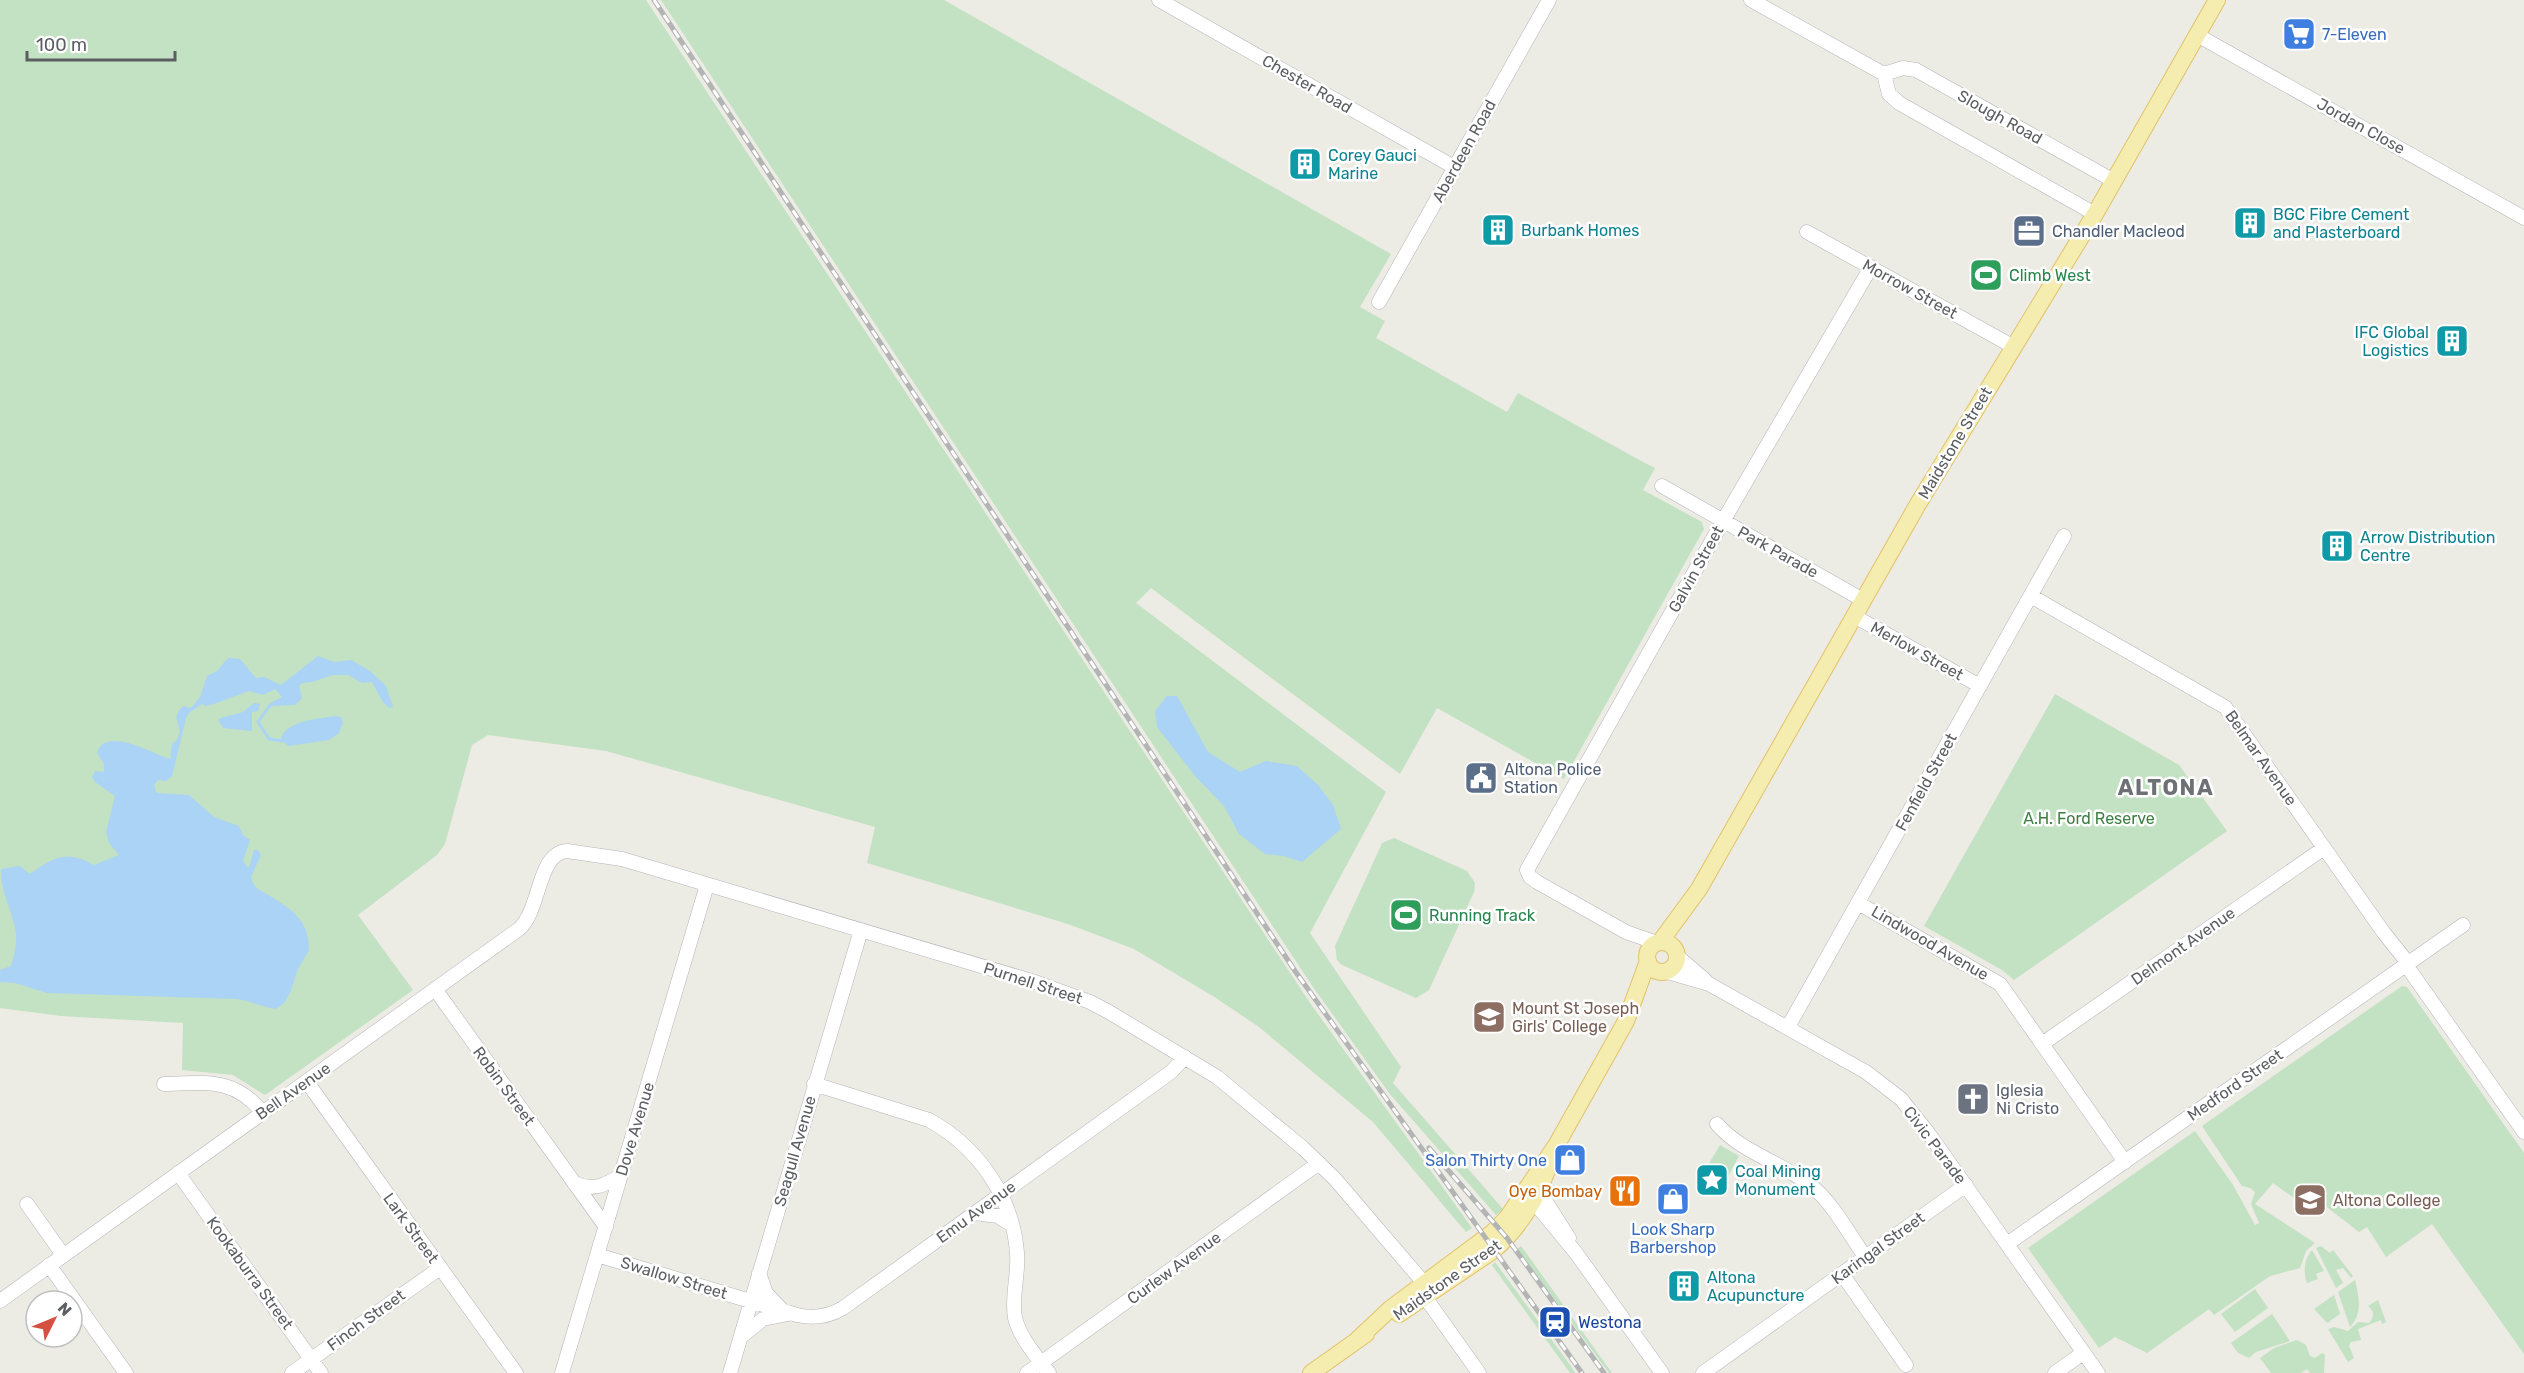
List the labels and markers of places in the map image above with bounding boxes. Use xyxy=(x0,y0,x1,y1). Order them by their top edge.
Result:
supermarket icon: 7-Eleven xyxy=(2281,16,2317,52)
place label: 7-Eleven xyxy=(2322,25,2387,44)
building icon: Corey Gauci Marine xyxy=(1287,146,1323,182)
place label: Corey Gauci Marine xyxy=(1328,146,1417,183)
building icon: BGC Fibre Cement and Plasterboard xyxy=(2232,205,2268,241)
place label: BGC Fibre Cement and Plasterboard xyxy=(2273,205,2409,242)
building icon: Burbank Homes xyxy=(1480,212,1516,248)
office icon: Chandler Macleod xyxy=(2011,213,2047,249)
place label: Burbank Homes xyxy=(1521,221,1639,240)
place label: Chandler Macleod xyxy=(2052,222,2185,241)
sports icon: Climb West xyxy=(1968,257,2004,293)
place label: Climb West xyxy=(2009,266,2091,285)
place label: IFC Global Logistics xyxy=(2355,323,2429,360)
building icon: IFC Global Logistics xyxy=(2434,323,2470,359)
building icon: Arrow Distribution Centre xyxy=(2319,528,2355,564)
place label: Arrow Distribution Centre xyxy=(2360,528,2496,565)
public building icon: Altona Police Station xyxy=(1463,760,1499,796)
place label: Altona Police Station xyxy=(1504,760,1601,797)
sports icon: Running Track xyxy=(1388,897,1424,933)
place label: Running Track xyxy=(1429,906,1536,925)
school or university icon: Mount St Joseph Girls' College xyxy=(1471,999,1507,1035)
place label: Mount St Joseph Girls' College xyxy=(1512,999,1639,1036)
church icon: Iglesia Ni Cristo xyxy=(1955,1081,1991,1117)
place label: Iglesia Ni Cristo xyxy=(1996,1081,2059,1118)
shop icon: Salon Thirty One xyxy=(1552,1142,1588,1178)
place label: Salon Thirty One xyxy=(1425,1151,1547,1170)
place icon: Coal Mining Monument xyxy=(1694,1162,1730,1198)
place label: Coal Mining Monument xyxy=(1735,1162,1821,1199)
restaurant icon: Oye Bombay xyxy=(1607,1173,1643,1209)
shop icon: Look Sharp Barbershop xyxy=(1655,1181,1691,1217)
place label: Oye Bombay xyxy=(1509,1182,1602,1201)
school or university icon: Altona College xyxy=(2292,1182,2328,1218)
place label: Altona College xyxy=(2333,1191,2441,1210)
place label: Look Sharp Barbershop xyxy=(1630,1220,1716,1257)
building icon: Altona Acupuncture xyxy=(1666,1268,1702,1304)
place label: Altona Acupuncture xyxy=(1707,1268,1805,1305)
station icon: Westona xyxy=(1537,1304,1573,1340)
place label: Westona xyxy=(1578,1313,1642,1332)

